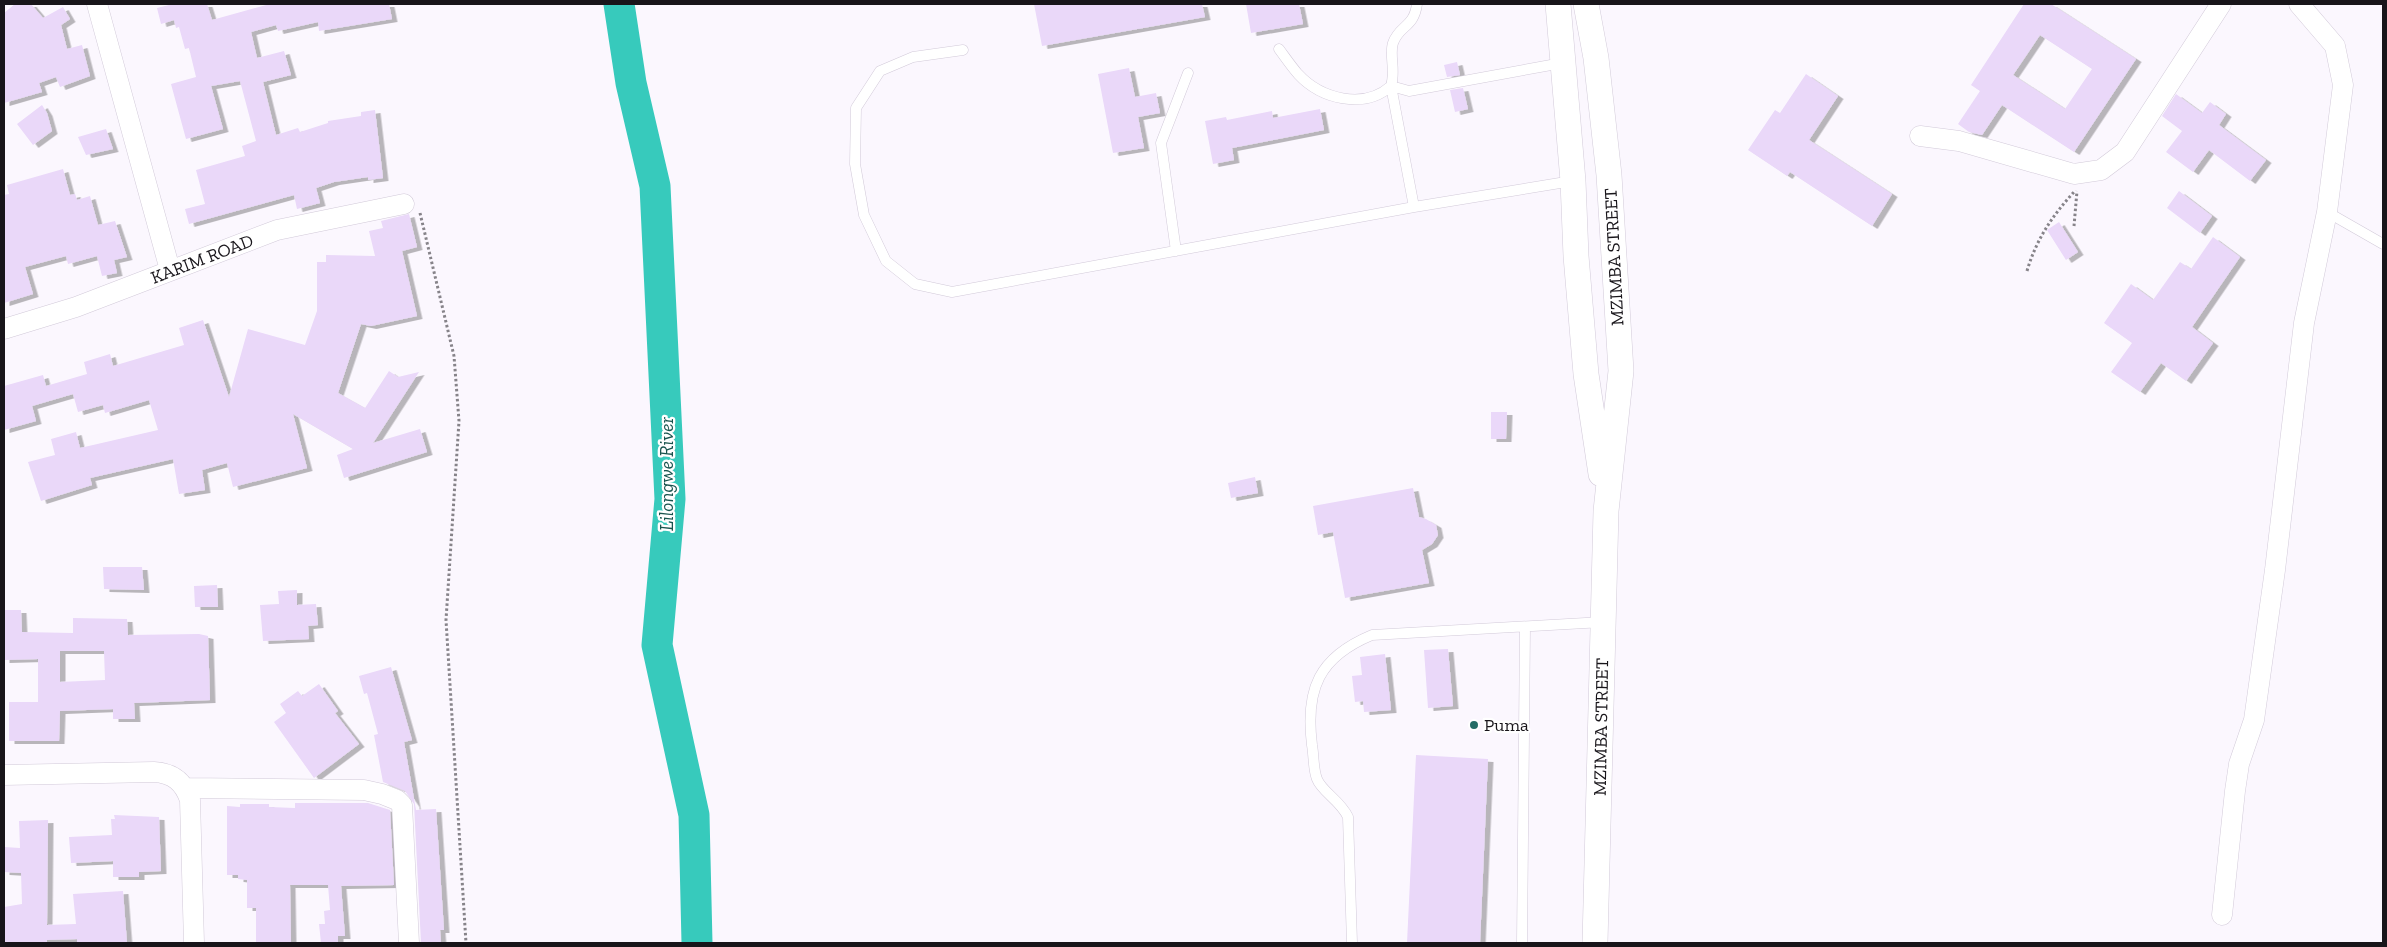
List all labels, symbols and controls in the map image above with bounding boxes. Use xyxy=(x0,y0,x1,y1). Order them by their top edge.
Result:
street label: MZIMBA STREET xyxy=(1599,188,1629,326)
street label: KARIM ROAD xyxy=(148,229,256,289)
water label: Lilongwe River xyxy=(655,417,678,531)
street label: MZIMBA STREET xyxy=(1589,658,1613,796)
place label: Puma xyxy=(1484,714,1529,736)
marker: Puma xyxy=(1468,719,1480,731)

